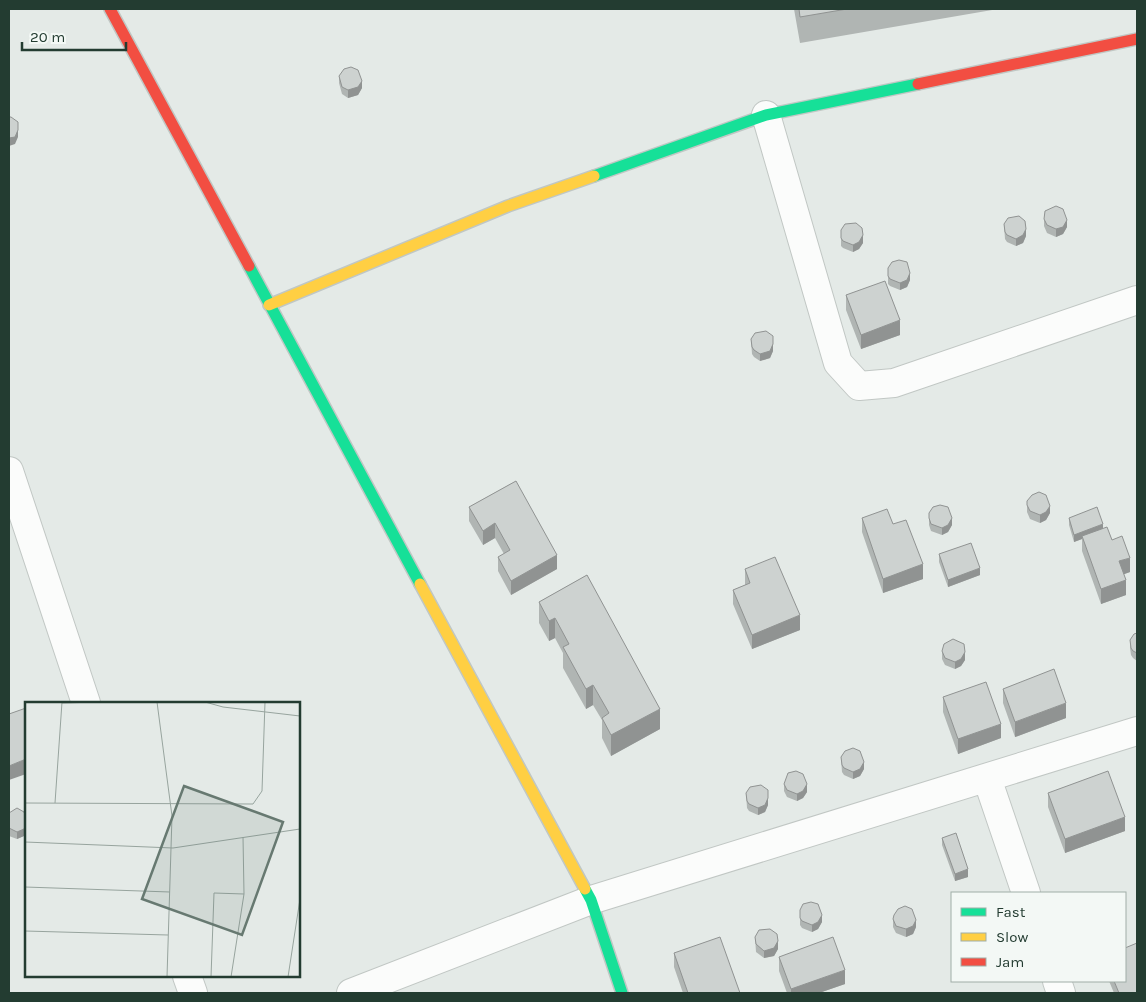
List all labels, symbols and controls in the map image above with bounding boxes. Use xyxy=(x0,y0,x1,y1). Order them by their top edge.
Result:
scale bar xyxy=(22,20,126,52)
text: 20 m xyxy=(30,28,65,46)
inset map xyxy=(25,702,300,977)
legend xyxy=(951,892,1126,982)
text: Fast xyxy=(996,903,1026,921)
text: Slow xyxy=(996,928,1028,946)
text: Jam xyxy=(996,953,1024,971)

